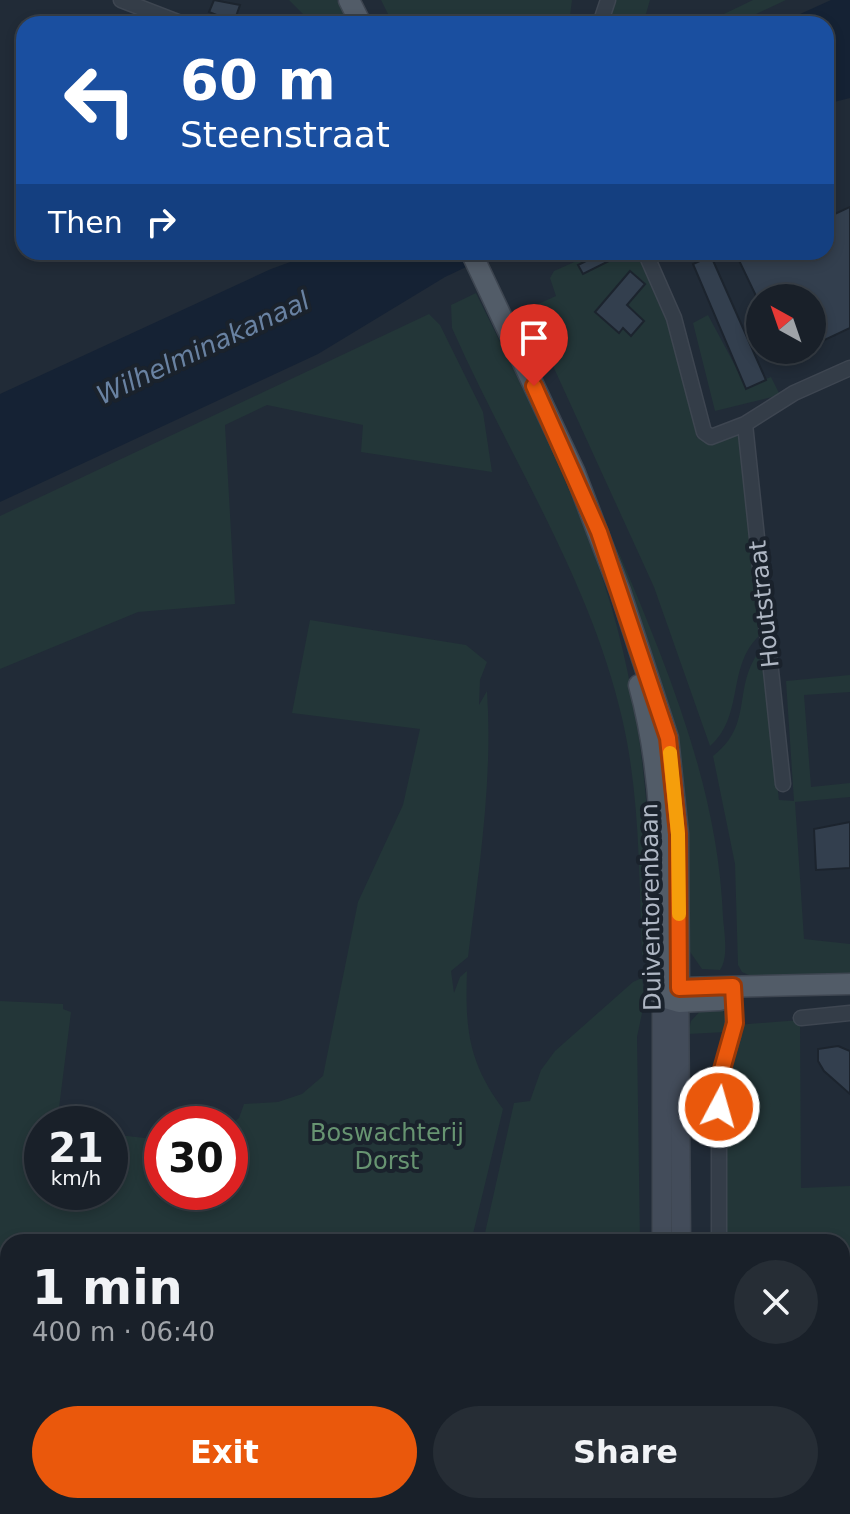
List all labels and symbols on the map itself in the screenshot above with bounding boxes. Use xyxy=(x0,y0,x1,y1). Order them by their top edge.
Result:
north arrow xyxy=(746,284,826,364)
water label: Wilhelminakanaal xyxy=(92,285,315,410)
pin xyxy=(500,304,568,386)
street label: Houtstraat xyxy=(743,539,785,669)
street label: Duiventorenbaan xyxy=(635,803,667,1011)
position arrow xyxy=(677,1065,761,1149)
speed limit sign: 30 xyxy=(144,1106,248,1210)
park label: Boswachterij Dorst xyxy=(310,1119,464,1175)

